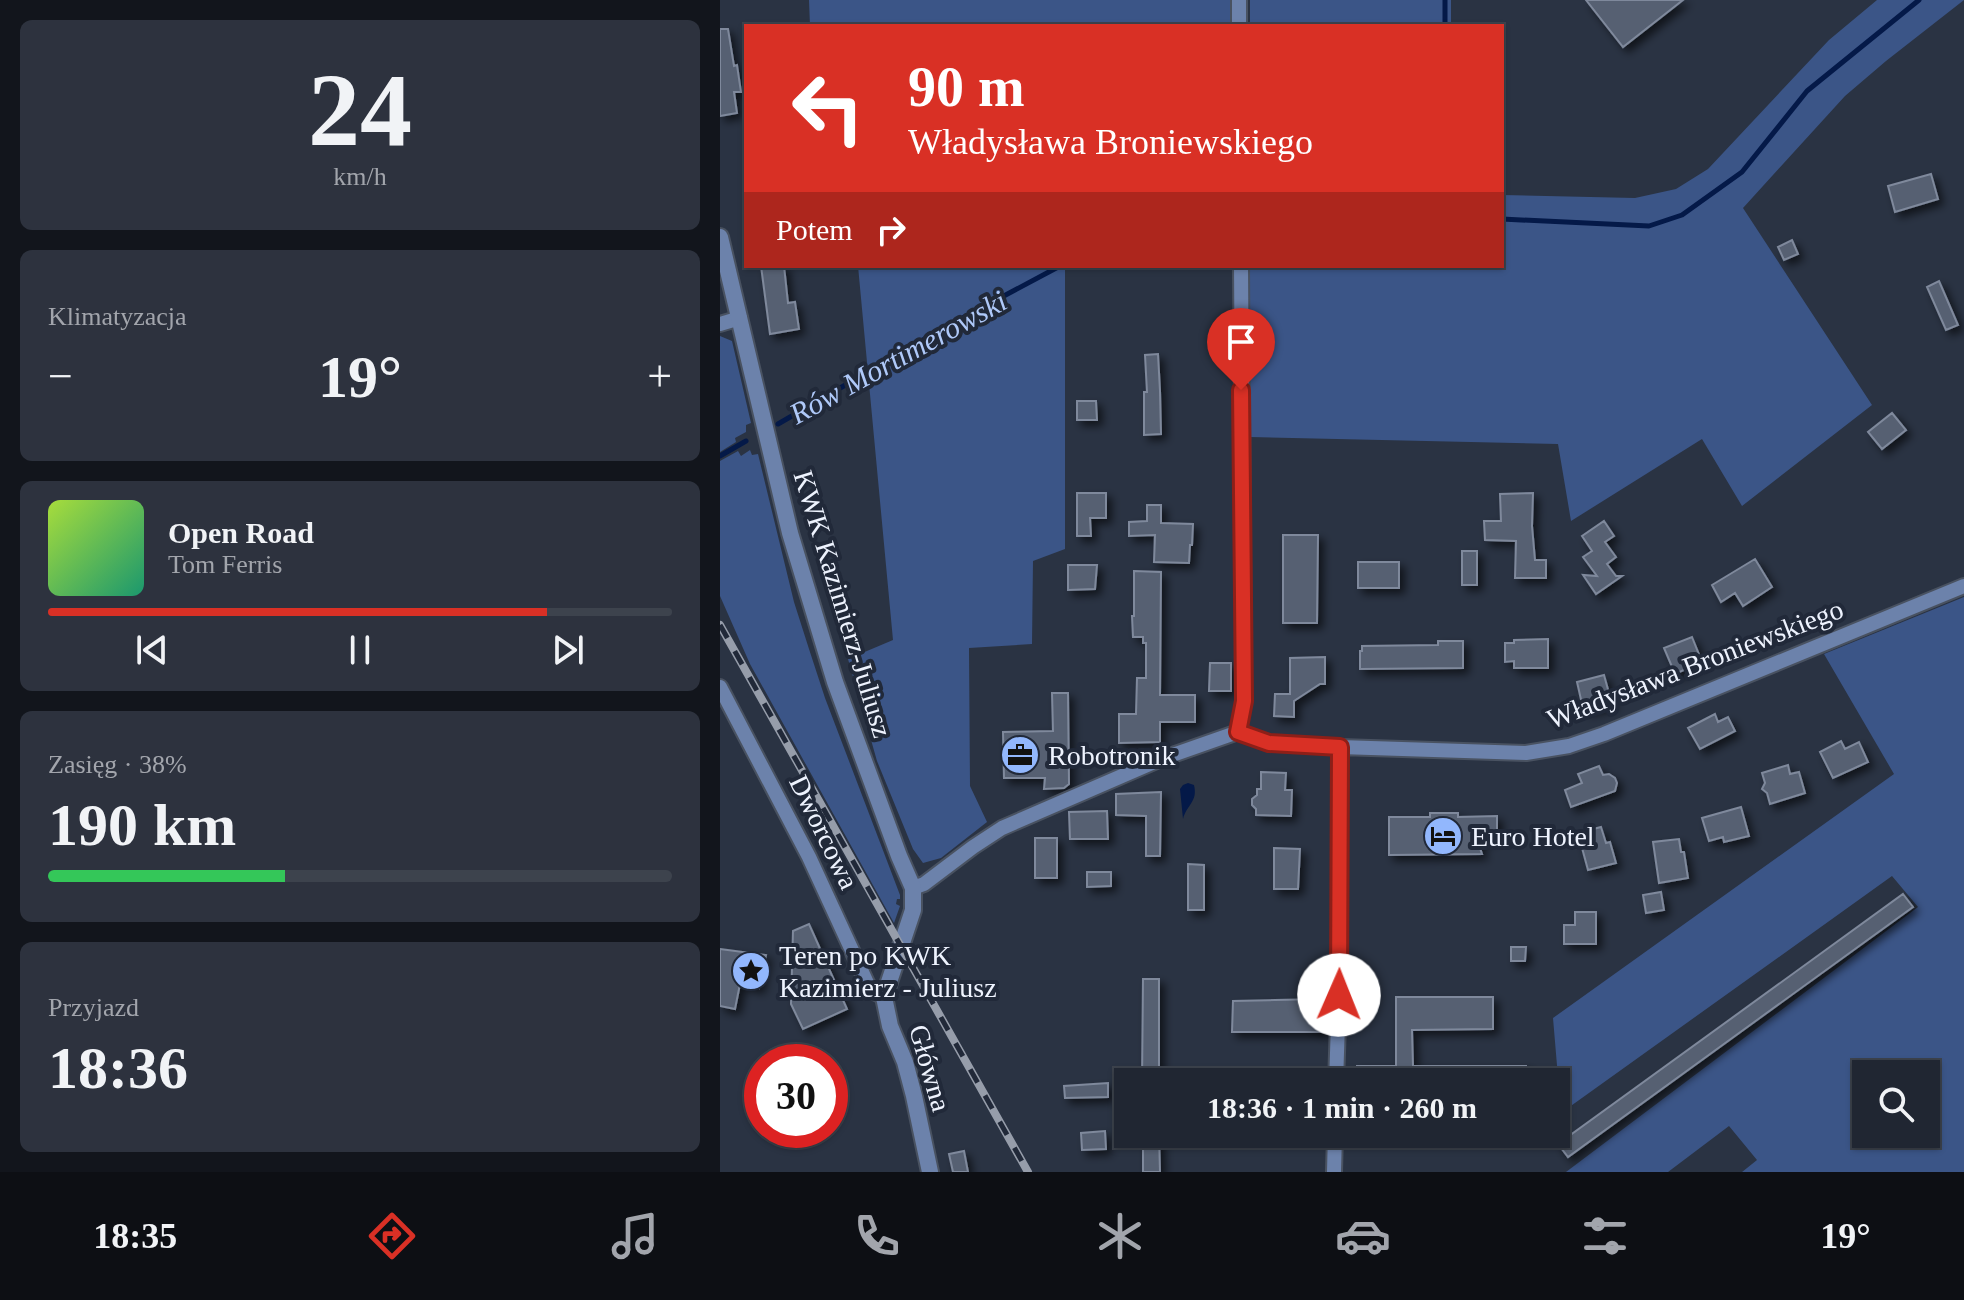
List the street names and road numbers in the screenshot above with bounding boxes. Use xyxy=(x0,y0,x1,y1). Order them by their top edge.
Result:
street label: KWK Kazimierz-Juliusz xyxy=(788,467,898,741)
street label: Władysława Broniewskiego xyxy=(1542,593,1848,735)
street label: Dworcowa xyxy=(783,770,865,895)
street label: Główna xyxy=(903,1021,957,1115)

